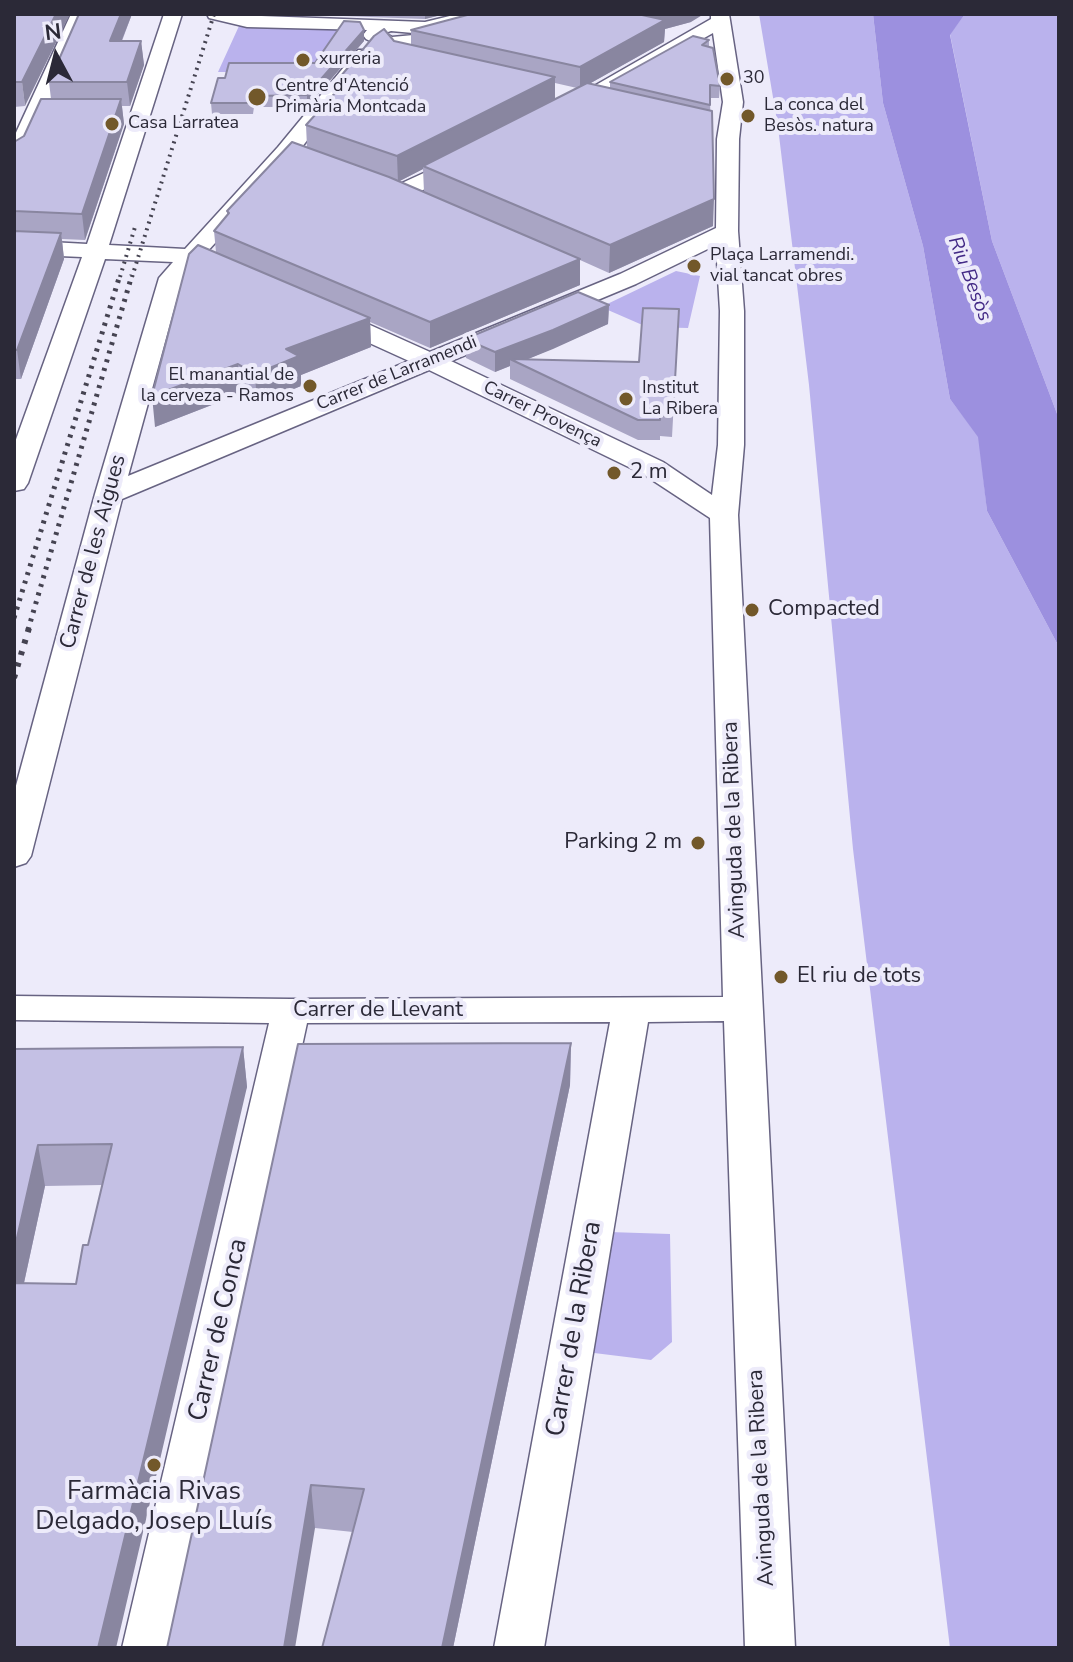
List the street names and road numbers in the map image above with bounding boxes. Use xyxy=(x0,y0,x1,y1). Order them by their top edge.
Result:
street label: Carrer de Larramendi xyxy=(314,332,480,416)
street label: Carrer Provença xyxy=(479,377,605,453)
street label: Carrer de les Aigues xyxy=(55,452,133,652)
street label: Avinguda de la Ribera xyxy=(718,721,752,939)
street label: Carrer de Llevant xyxy=(293,998,463,1024)
street label: Carrer de la Ribera xyxy=(541,1219,609,1439)
street label: Carrer de Conca xyxy=(183,1236,255,1424)
street label: Avinguda de la Ribera xyxy=(743,1369,781,1587)

